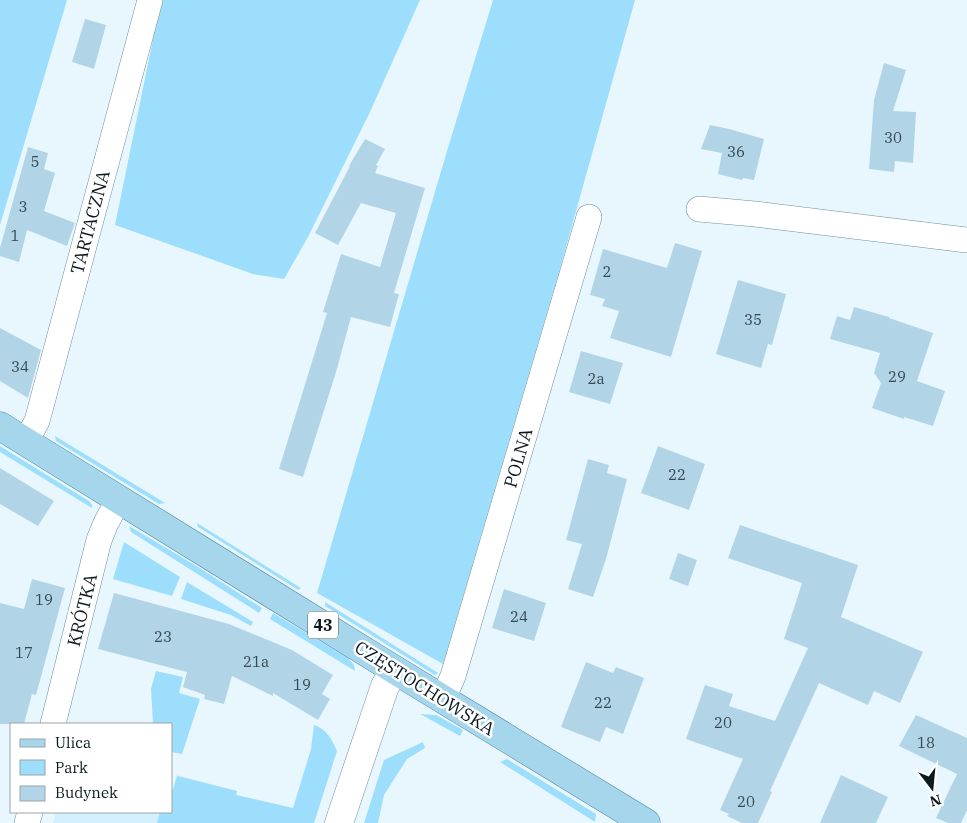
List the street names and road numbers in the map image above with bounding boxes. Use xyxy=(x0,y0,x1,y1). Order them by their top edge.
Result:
street label: TARTACZNA xyxy=(65,167,115,276)
street label: POLNA xyxy=(499,425,538,490)
street label: KRÓTKA xyxy=(62,571,102,649)
road number: 43 xyxy=(308,612,338,638)
street label: CZĘSTOCHOWSKA xyxy=(351,636,500,741)

